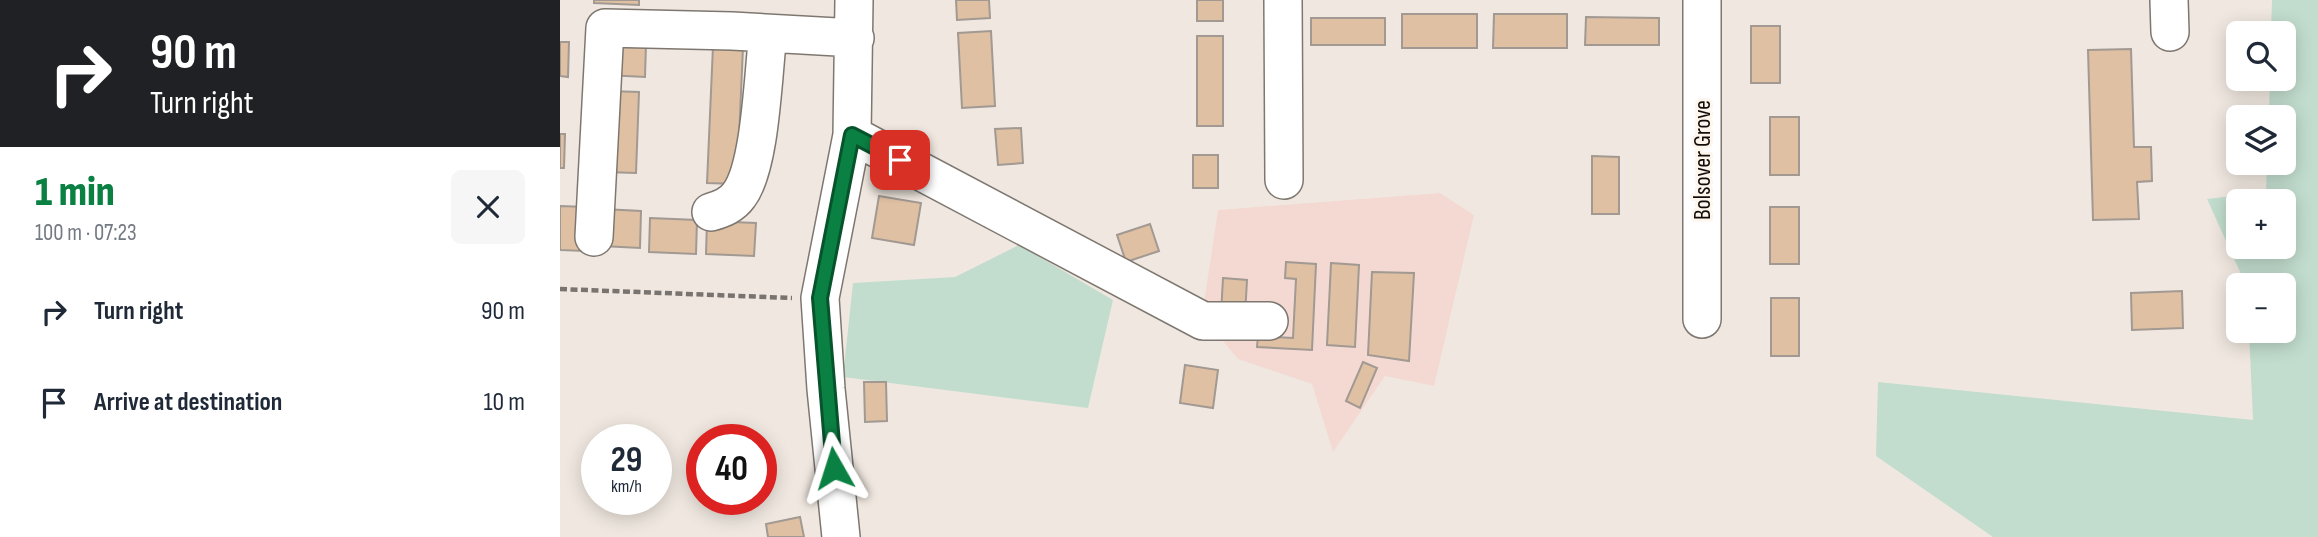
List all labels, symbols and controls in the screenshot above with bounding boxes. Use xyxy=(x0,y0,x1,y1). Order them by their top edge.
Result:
map controls xyxy=(2226,21,2296,343)
button: search xyxy=(2226,21,2296,91)
text: 90 m xyxy=(150,24,237,83)
icon: right xyxy=(35,28,126,119)
text: Turn right xyxy=(150,84,254,123)
street label: Bolsover Grove xyxy=(1688,100,1717,220)
button: layers xyxy=(2226,105,2296,175)
pin xyxy=(870,130,930,190)
icon: arrive xyxy=(881,141,919,179)
text: 1 min xyxy=(35,167,115,218)
button: close xyxy=(451,170,525,244)
button: + xyxy=(2226,189,2296,259)
text: 100 m · 07:23 xyxy=(35,219,137,247)
button: − xyxy=(2226,273,2296,343)
icon: right xyxy=(35,293,73,331)
text: Turn right xyxy=(94,296,183,327)
text: 90 m xyxy=(481,296,525,327)
icon: arrive xyxy=(35,384,73,422)
text: Arrive at destination xyxy=(94,387,282,418)
text: 10 m xyxy=(483,387,525,418)
speed limit sign: 40 xyxy=(686,424,777,515)
position arrow xyxy=(797,431,871,505)
text: 29 xyxy=(611,439,642,482)
text: km/h xyxy=(611,476,642,497)

